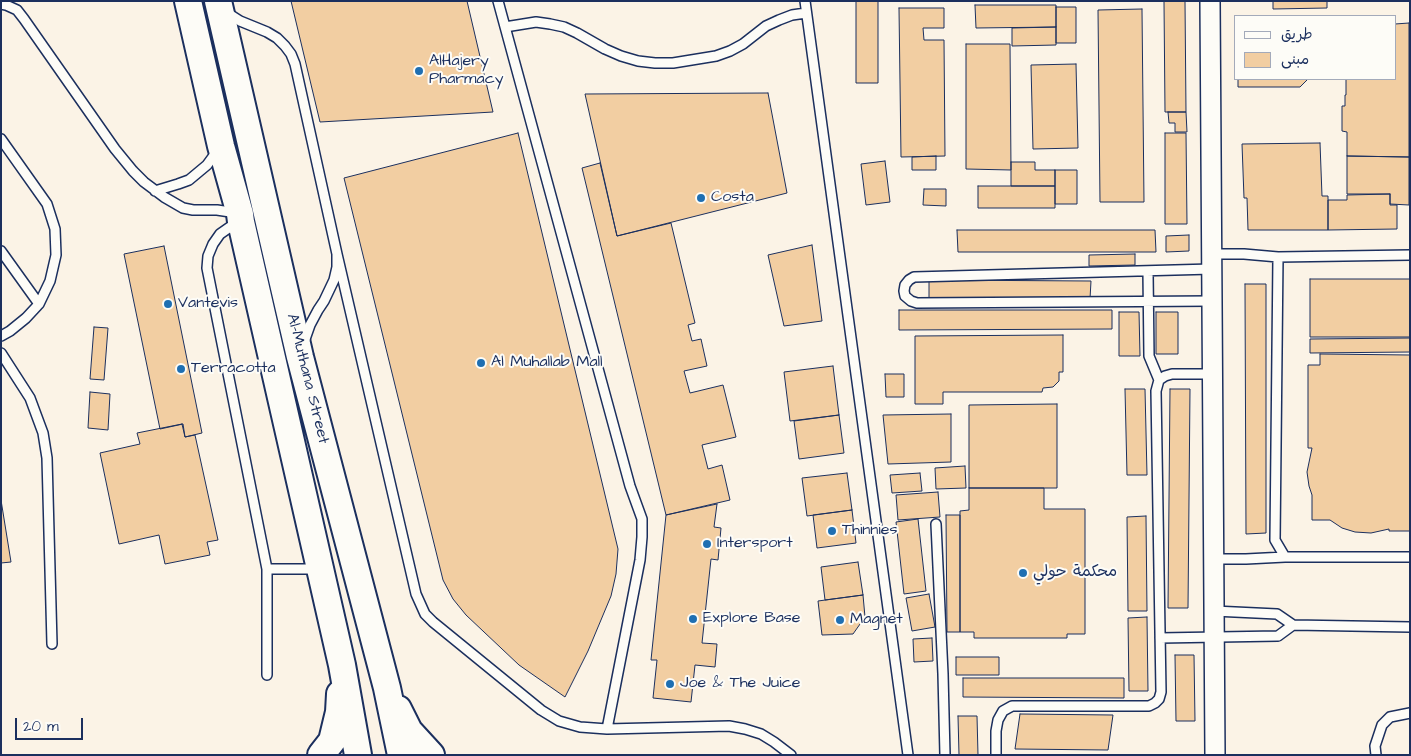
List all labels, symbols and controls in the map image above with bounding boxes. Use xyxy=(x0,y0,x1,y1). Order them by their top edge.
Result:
legend xyxy=(1234,15,1396,80)
text: طريق xyxy=(1281,24,1313,45)
text: مبنى xyxy=(1281,49,1309,70)
place label: AlHajery Pharmacy xyxy=(429,52,504,90)
marker: AlHajery Pharmacy xyxy=(413,65,425,77)
place label: Costa xyxy=(711,188,754,208)
marker: Costa xyxy=(695,192,707,204)
place label: Vantevis xyxy=(178,294,238,314)
marker: Vantevis xyxy=(162,298,174,310)
street label: Al-Muthana Street xyxy=(282,312,332,446)
place label: Al Muhallab Mall xyxy=(491,353,603,373)
marker: Al Muhallab Mall xyxy=(475,357,487,369)
place label: Terracotta xyxy=(191,359,276,379)
marker: Terracotta xyxy=(175,363,187,375)
place label: Thinnies xyxy=(842,521,897,541)
marker: Thinnies xyxy=(826,525,838,537)
place label: Intersport xyxy=(717,534,793,554)
marker: Intersport xyxy=(701,538,713,550)
place label: محكمة حولي xyxy=(1033,563,1117,583)
marker: محكمة حولي xyxy=(1017,567,1029,579)
place label: Explore Base xyxy=(703,609,801,629)
place label: Magnet xyxy=(850,610,903,630)
marker: Explore Base xyxy=(687,613,699,625)
marker: Magnet xyxy=(834,614,846,626)
place label: Joe & The Juice xyxy=(680,674,800,694)
marker: Joe & The Juice xyxy=(664,678,676,690)
scale bar xyxy=(18,708,85,740)
text: 20 m xyxy=(23,716,59,737)

